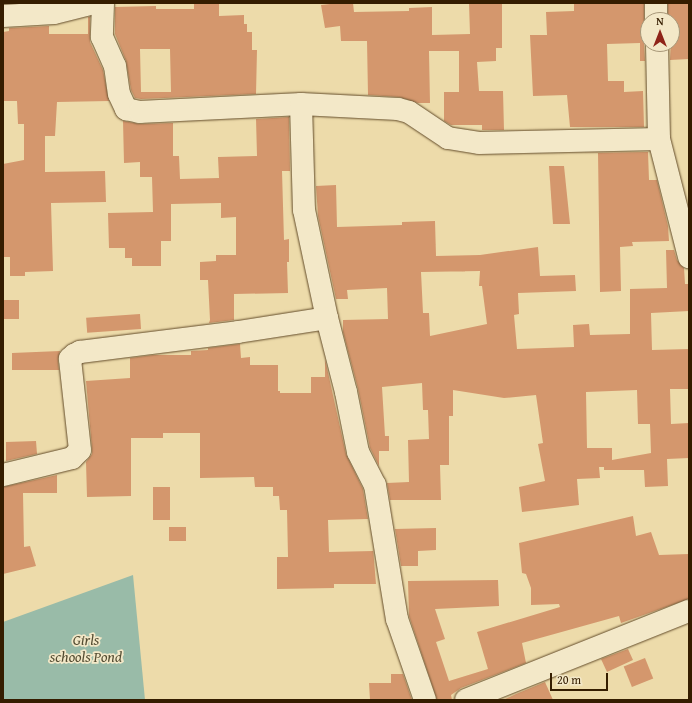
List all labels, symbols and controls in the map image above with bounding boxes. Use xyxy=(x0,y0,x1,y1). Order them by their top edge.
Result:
north arrow xyxy=(640,12,680,52)
text: N xyxy=(656,13,664,29)
water label: Girls schools Pond xyxy=(50,630,122,665)
scale bar xyxy=(552,665,610,691)
text: 20 m xyxy=(557,671,581,688)

